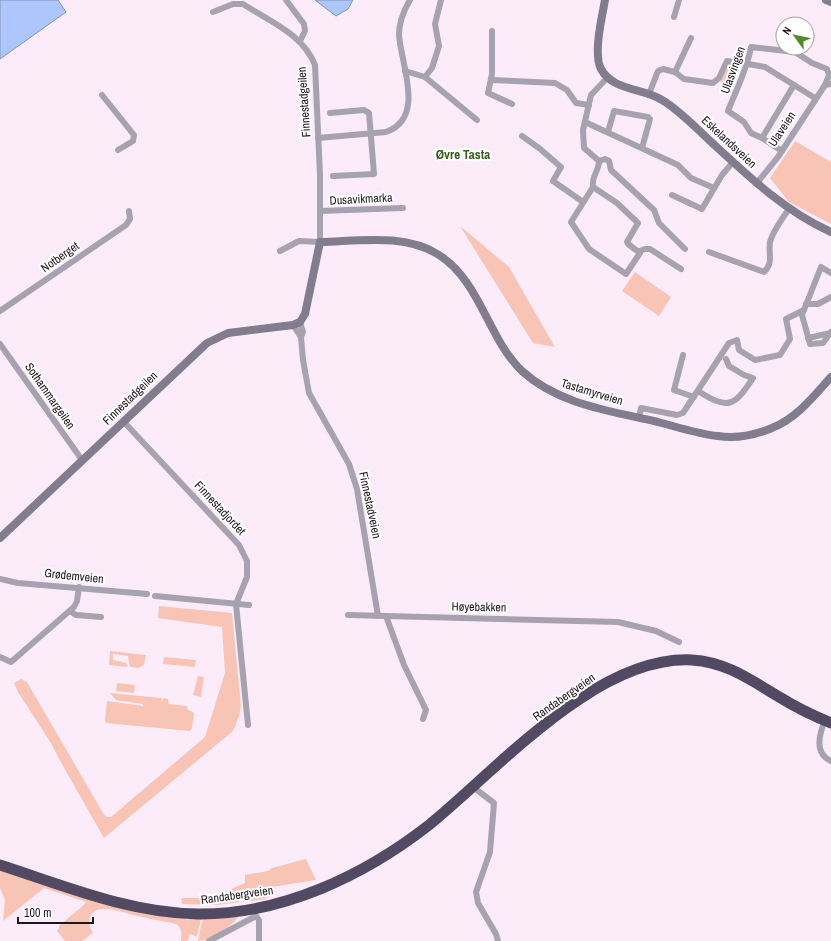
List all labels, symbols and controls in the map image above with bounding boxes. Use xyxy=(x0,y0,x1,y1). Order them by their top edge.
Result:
north arrow xyxy=(775,16,815,56)
text: N xyxy=(779,24,794,37)
street label: Ulasvingen xyxy=(717,44,749,96)
street label: Finnestadgeilen xyxy=(294,66,314,138)
street label: Ulaveien xyxy=(765,108,799,150)
street label: Eskelandsveien xyxy=(698,112,760,172)
district label: Øvre Tasta xyxy=(436,146,490,163)
street label: Dusavikmarka xyxy=(329,189,393,209)
street label: Notberget xyxy=(38,238,83,276)
street label: Sothammargeilen xyxy=(21,360,79,432)
street label: Finnestadgeilen xyxy=(99,368,161,428)
street label: Tastamyrveien xyxy=(559,375,625,409)
street label: Finnestadveien xyxy=(355,470,385,540)
street label: Finnestadjordet xyxy=(191,478,249,539)
street label: Grødemveien xyxy=(44,565,104,587)
street label: Høyebakken xyxy=(452,599,506,615)
street label: Randabergveien xyxy=(530,670,598,724)
street label: Randabergveien xyxy=(200,882,274,908)
scale bar xyxy=(18,899,93,925)
text: 100 m xyxy=(24,905,51,921)

